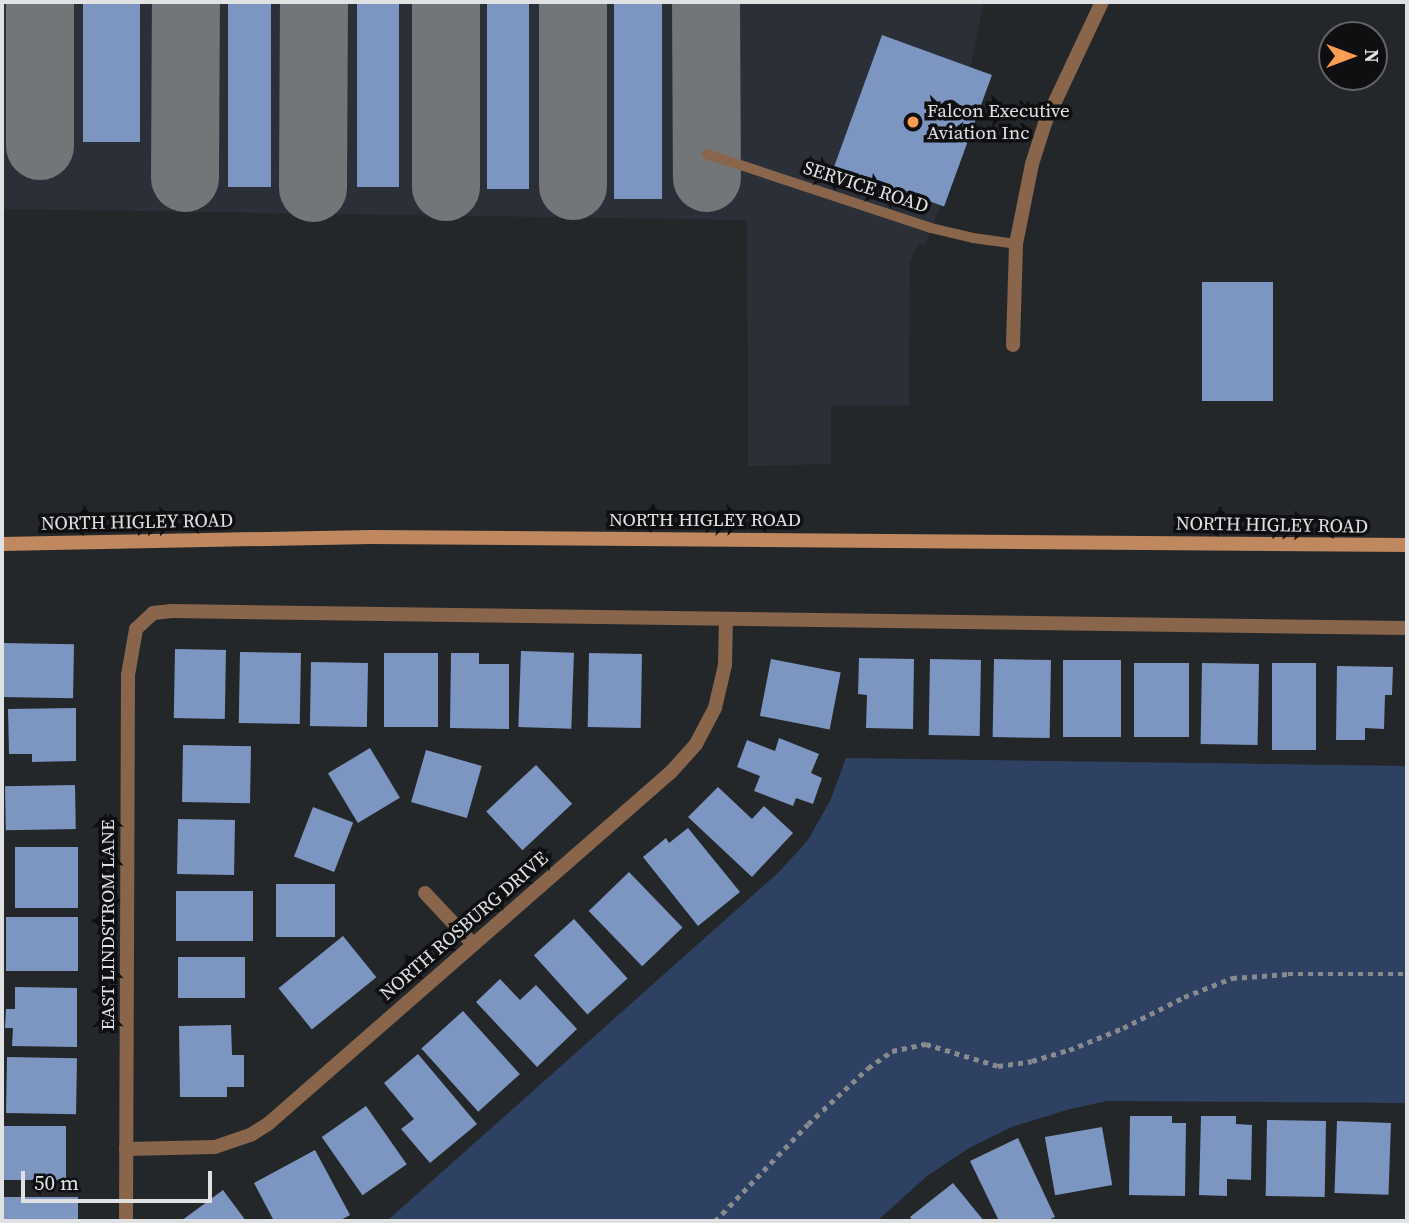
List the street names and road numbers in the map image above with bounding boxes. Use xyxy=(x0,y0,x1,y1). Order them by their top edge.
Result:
street label: SERVICE ROAD xyxy=(801,156,931,218)
street label: NORTH HIGLEY ROAD xyxy=(40,509,234,535)
street label: NORTH HIGLEY ROAD xyxy=(609,509,801,531)
street label: NORTH HIGLEY ROAD xyxy=(1175,512,1369,538)
street label: EAST LINDSTROM LANE xyxy=(97,819,119,1031)
street label: NORTH ROSBURG DRIVE xyxy=(375,847,553,1005)

